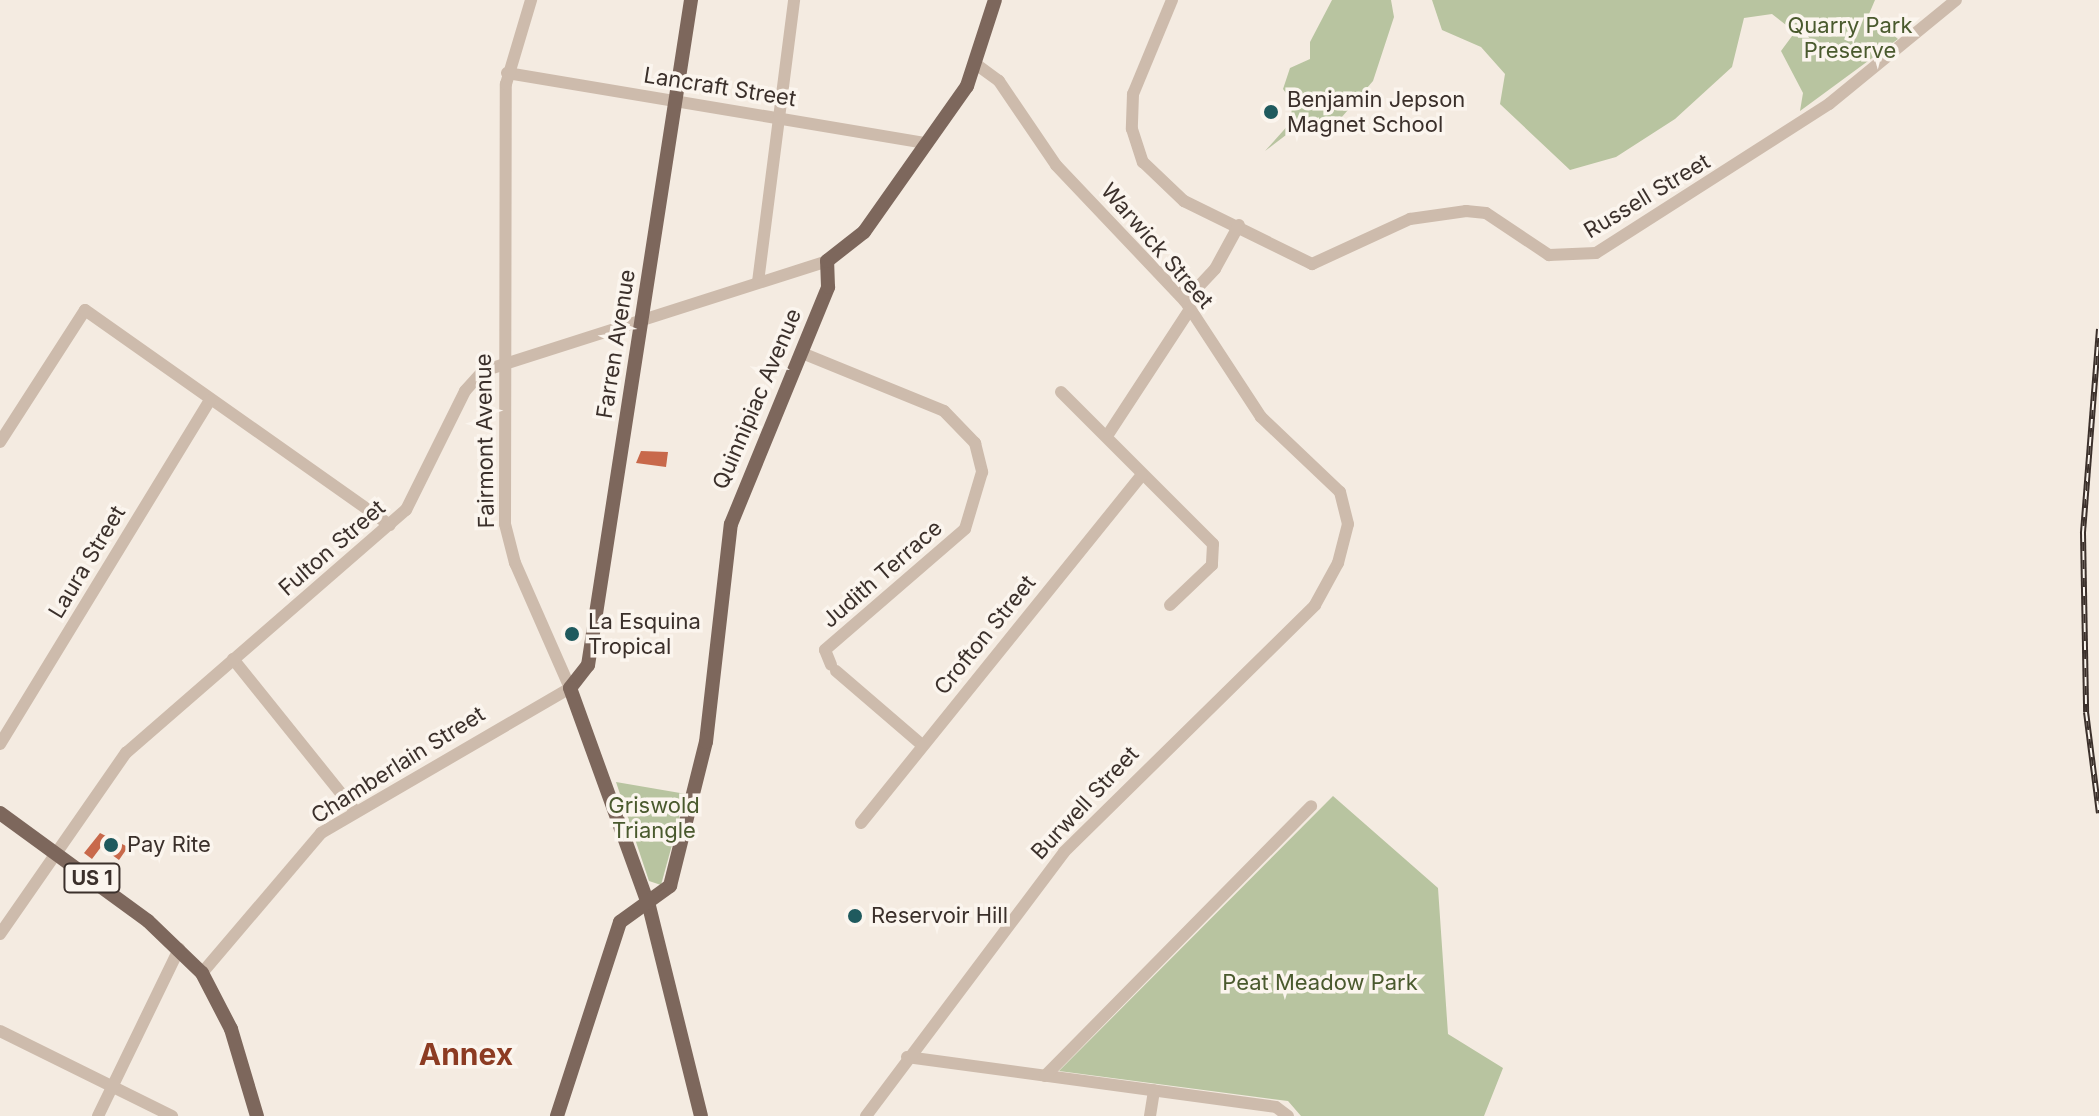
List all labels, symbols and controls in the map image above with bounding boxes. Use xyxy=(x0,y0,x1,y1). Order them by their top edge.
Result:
park label: Quarry Park Preserve xyxy=(1787,12,1913,64)
street label: Lancraft Street xyxy=(642,62,798,112)
place label: Benjamin Jepson Magnet School xyxy=(1287,86,1465,138)
marker: Benjamin Jepson Magnet School xyxy=(1262,103,1280,121)
street label: Russell Street xyxy=(1579,148,1715,244)
street label: Warwick Street xyxy=(1095,178,1219,314)
street label: Farren Avenue xyxy=(591,268,641,420)
street label: Quinnipiac Avenue xyxy=(707,305,807,493)
street label: Fairmont Avenue xyxy=(470,353,500,529)
street label: Fulton Street xyxy=(273,495,391,601)
street label: Laura Street xyxy=(43,501,131,623)
street label: Judith Terrace xyxy=(816,515,948,633)
street label: Crofton Street xyxy=(929,570,1041,700)
place label: La Esquina Tropical xyxy=(588,608,701,660)
marker: La Esquina Tropical xyxy=(563,625,581,643)
street label: Chamberlain Street xyxy=(306,701,490,829)
street label: Burwell Street xyxy=(1026,741,1144,865)
park label: Griswold Triangle xyxy=(608,792,700,844)
place label: Pay Rite xyxy=(127,832,211,858)
marker: Pay Rite xyxy=(102,836,120,854)
road number: US 1 xyxy=(62,862,122,894)
place label: Reservoir Hill xyxy=(871,903,1008,929)
marker: Reservoir Hill xyxy=(846,907,864,925)
park label: Peat Meadow Park xyxy=(1222,970,1418,996)
district label: Annex xyxy=(419,1036,513,1072)

